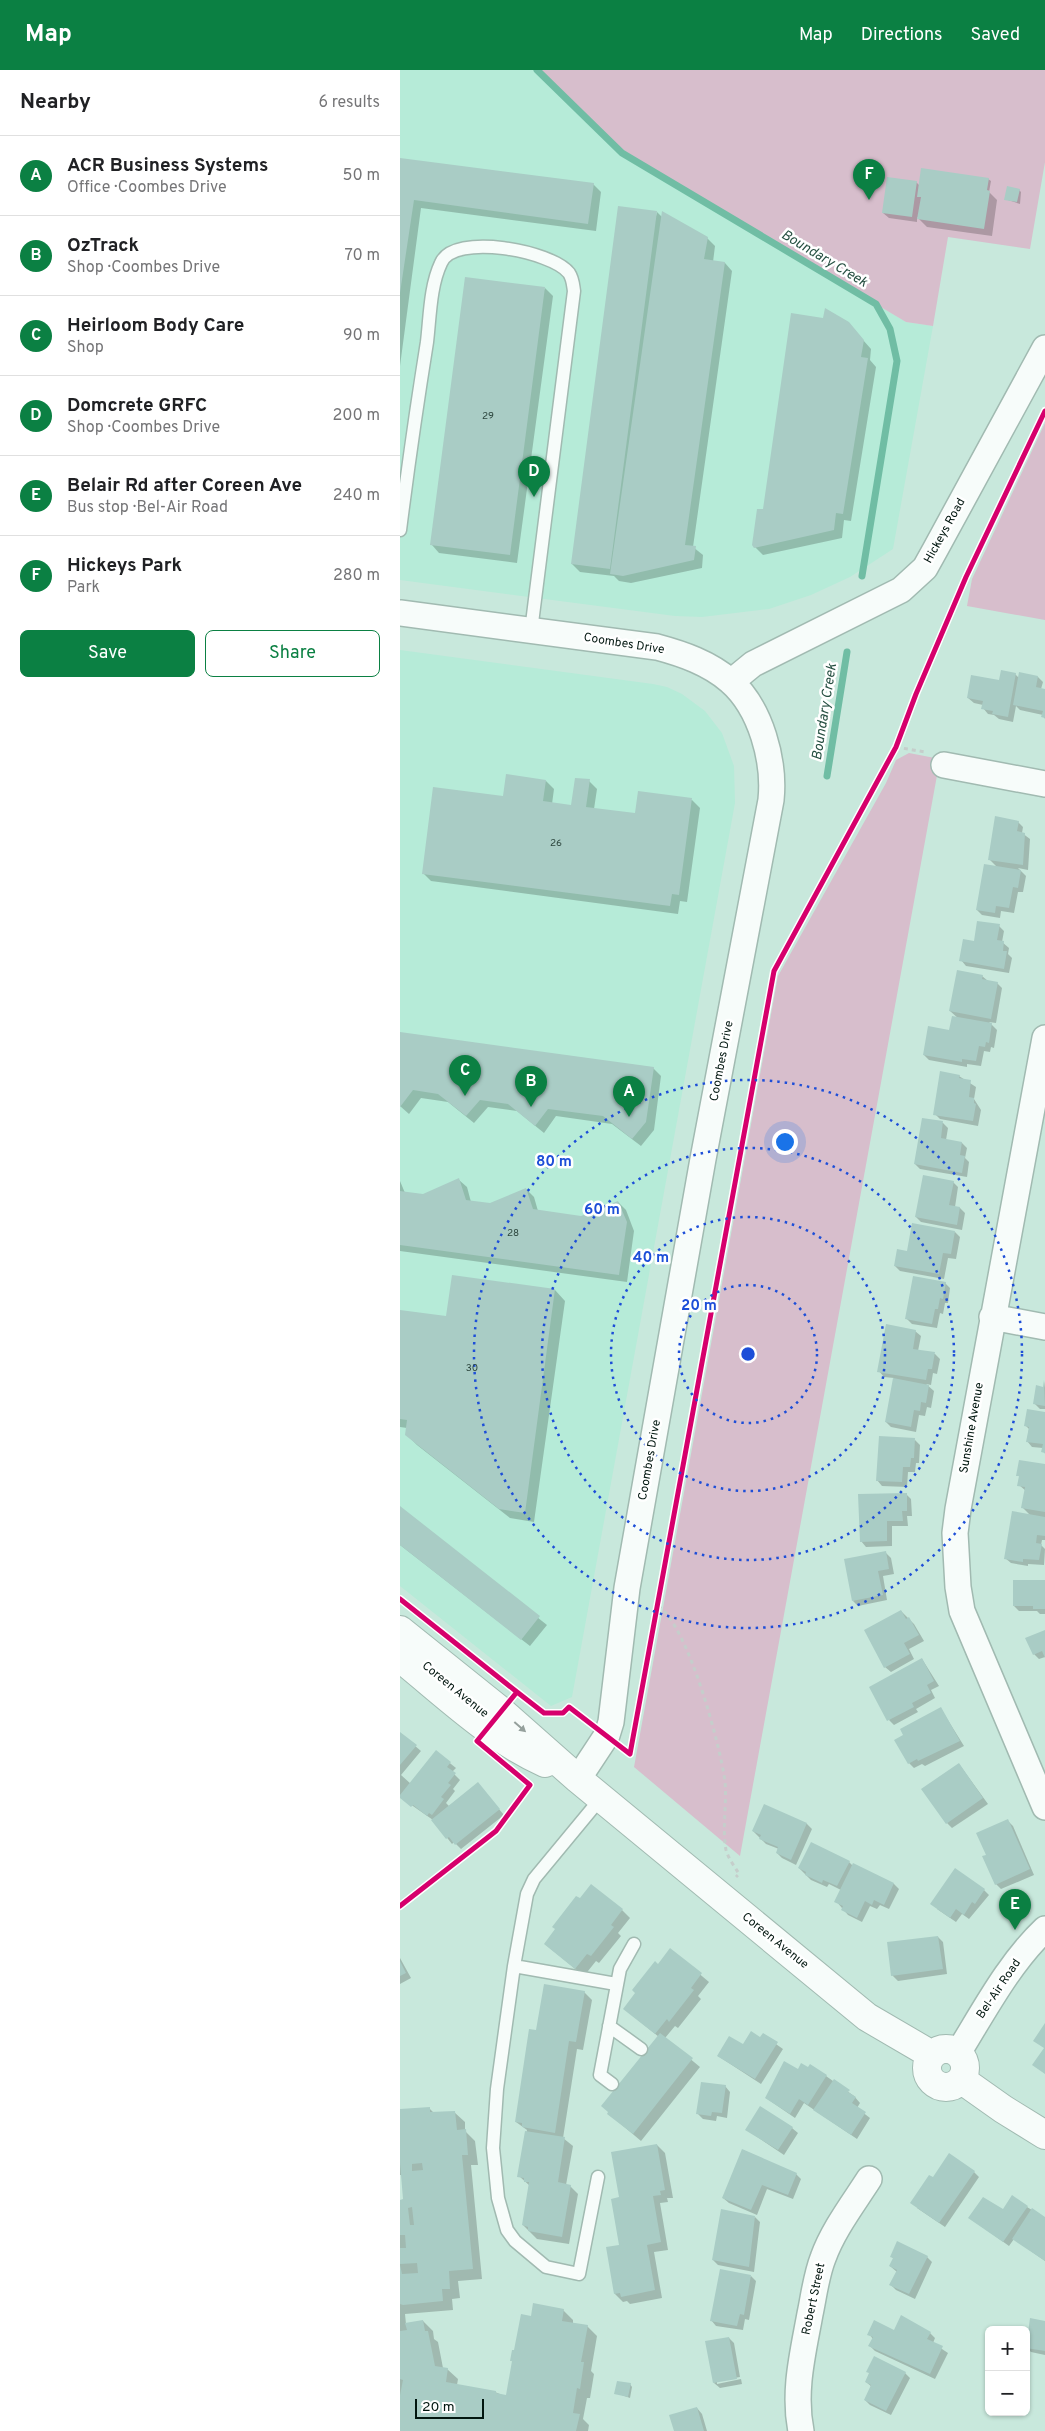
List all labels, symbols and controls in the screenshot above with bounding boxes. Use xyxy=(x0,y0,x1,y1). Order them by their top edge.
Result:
text: Map xyxy=(25,20,72,50)
text: Map xyxy=(799,24,833,47)
text: Directions xyxy=(861,24,943,47)
text: Saved xyxy=(971,24,1020,47)
text: Nearby xyxy=(20,89,91,116)
text: 6 results xyxy=(318,93,380,113)
text: ACR Business Systems xyxy=(67,154,268,178)
pin: F xyxy=(853,159,885,200)
text: A xyxy=(30,166,42,186)
text: 50 m xyxy=(343,166,380,186)
text: Office · Coombes Drive xyxy=(67,178,227,198)
water label: Boundary Creek xyxy=(778,227,871,292)
text: OzTrack xyxy=(67,234,139,258)
text: B xyxy=(30,246,42,266)
text: 70 m xyxy=(345,246,380,266)
text: Shop · Coombes Drive xyxy=(67,258,220,278)
text: Heirloom Body Care xyxy=(67,314,244,338)
text: C xyxy=(31,326,41,346)
text: 90 m xyxy=(343,326,380,346)
text: Shop xyxy=(67,338,104,358)
text: Domcrete GRFC xyxy=(67,394,207,418)
text: D xyxy=(30,406,42,426)
text: 200 m xyxy=(332,406,380,426)
house number: 29 xyxy=(482,410,494,423)
text: Shop · Coombes Drive xyxy=(67,418,220,438)
pin: D xyxy=(518,456,550,497)
text: Belair Rd after Coreen Ave xyxy=(67,474,302,498)
text: E xyxy=(31,486,41,506)
text: 240 m xyxy=(333,486,380,506)
street label: Hickeys Road xyxy=(921,496,969,566)
text: Bus stop · Bel-Air Road xyxy=(67,498,228,518)
text: Hickeys Park xyxy=(67,554,182,578)
text: F xyxy=(31,566,41,586)
text: 280 m xyxy=(333,566,380,586)
text: Park xyxy=(67,578,100,598)
button: Save xyxy=(20,630,195,677)
button: Share xyxy=(205,630,380,677)
street label: Coombes Drive xyxy=(582,630,666,658)
water label: Boundary Creek xyxy=(809,662,841,762)
house number: 26 xyxy=(550,837,562,850)
street label: Coombes Drive xyxy=(706,1019,738,1103)
pin: C xyxy=(449,1055,481,1096)
pin: B xyxy=(515,1066,547,1107)
pin: A xyxy=(613,1076,645,1117)
your location xyxy=(772,1129,798,1155)
text: 80 m xyxy=(536,1153,572,1172)
text: 60 m xyxy=(584,1201,620,1220)
house number: 28 xyxy=(507,1227,519,1240)
text: 40 m xyxy=(633,1249,669,1268)
text: 20 m xyxy=(681,1297,717,1316)
centre of rings xyxy=(739,1345,757,1363)
house number: 30 xyxy=(466,1362,478,1375)
street label: Sunshine Avenue xyxy=(956,1381,988,1475)
street label: Coombes Drive xyxy=(635,1418,665,1502)
street label: Coreen Avenue xyxy=(418,1658,492,1722)
one-way arrow xyxy=(513,1721,525,1733)
pin: E xyxy=(999,1889,1031,1930)
street label: Coreen Avenue xyxy=(738,1909,812,1973)
street label: Bel-Air Road xyxy=(973,1956,1025,2022)
street label: Robert Street xyxy=(799,2262,829,2336)
map controls xyxy=(985,2326,1030,2416)
button: + xyxy=(985,2326,1030,2371)
button: − xyxy=(985,2371,1030,2416)
scale bar xyxy=(415,2396,484,2419)
text: 20 m xyxy=(422,2399,455,2416)

